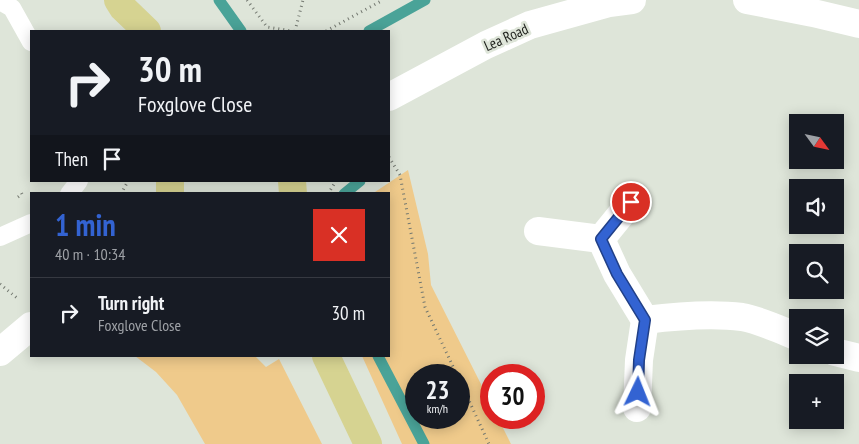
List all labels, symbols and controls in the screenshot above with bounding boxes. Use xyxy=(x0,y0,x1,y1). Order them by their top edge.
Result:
street label: Lea Road xyxy=(481,19,531,55)
text: 30 m xyxy=(138,46,202,92)
icon: right xyxy=(55,50,120,115)
text: Foxglove Close xyxy=(138,90,252,118)
north arrow xyxy=(789,114,844,169)
map controls xyxy=(789,114,844,429)
icon: arrive xyxy=(98,145,126,173)
text: Then xyxy=(55,147,88,171)
button: sound xyxy=(789,179,844,234)
pin xyxy=(610,181,652,223)
icon: arrive xyxy=(617,188,645,216)
text: 1 min xyxy=(55,205,116,244)
button: close xyxy=(313,209,365,261)
text: 40 m · 10:34 xyxy=(55,244,126,264)
button: search xyxy=(789,244,844,299)
text: Turn right xyxy=(98,291,164,315)
icon: right xyxy=(55,299,83,327)
text: 30 m xyxy=(332,301,365,325)
button: layers xyxy=(789,309,844,364)
text: Foxglove Close xyxy=(98,315,181,335)
speed limit sign: 30 xyxy=(480,364,545,429)
position arrow xyxy=(611,365,663,417)
text: 23 xyxy=(426,374,449,406)
button: + xyxy=(789,374,844,429)
text: km/h xyxy=(427,401,448,416)

